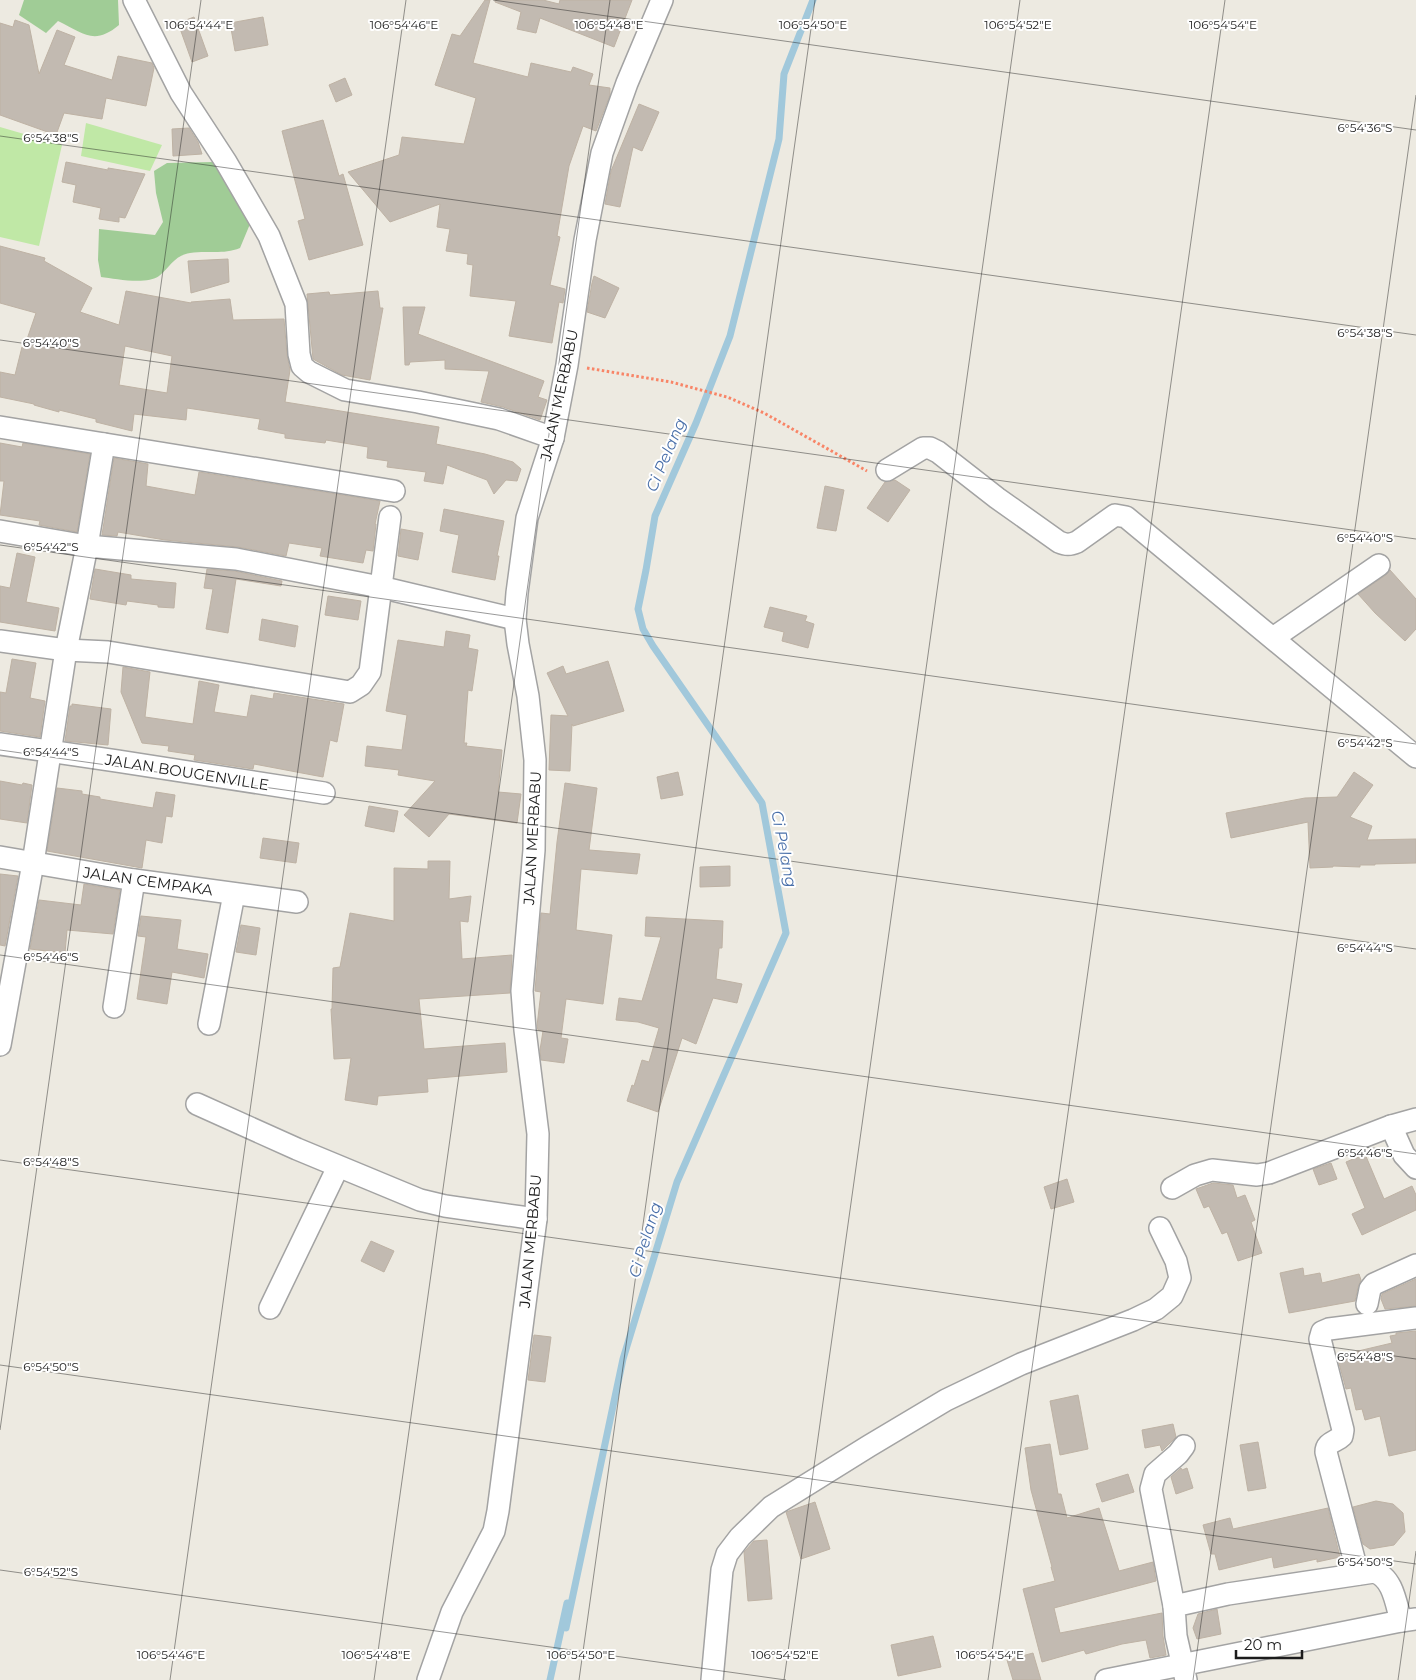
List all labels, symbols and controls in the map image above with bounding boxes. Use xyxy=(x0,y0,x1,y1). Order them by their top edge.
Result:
text: 106°54'44"E xyxy=(165,17,233,32)
text: 106°54'46"E xyxy=(370,17,438,32)
text: 106°54'48"E xyxy=(575,17,644,32)
text: 106°54'50"E xyxy=(779,17,847,32)
text: 106°54'52"E xyxy=(984,17,1052,32)
text: 106°54'54"E xyxy=(1189,17,1257,32)
text: 6°54'36"S xyxy=(1337,120,1393,135)
text: 6°54'38"S xyxy=(23,130,79,145)
text: 6°54'38"S xyxy=(1337,325,1393,340)
street label: JALAN MERBABU xyxy=(536,327,582,464)
text: 6°54'40"S xyxy=(23,335,79,350)
water label: Ci Pelang xyxy=(642,415,690,495)
text: 6°54'40"S xyxy=(1337,530,1393,545)
text: 6°54'42"S xyxy=(23,539,79,554)
text: 6°54'42"S xyxy=(1337,735,1393,750)
text: 6°54'44"S xyxy=(23,744,79,759)
street label: JALAN BOUGENVILLE xyxy=(103,750,270,794)
street label: JALAN MERBABU xyxy=(519,771,545,906)
water label: Ci Pelang xyxy=(767,809,801,889)
street label: JALAN CEMPAKA xyxy=(81,862,214,900)
text: 6°54'44"S xyxy=(1337,940,1393,955)
text: 6°54'46"S xyxy=(23,949,79,964)
text: 6°54'46"S xyxy=(1337,1145,1393,1160)
text: 6°54'48"S xyxy=(23,1154,79,1169)
street label: JALAN MERBABU xyxy=(515,1173,545,1310)
water label: Ci Pelang xyxy=(625,1200,665,1280)
text: 6°54'48"S xyxy=(1337,1349,1393,1364)
text: 6°54'50"S xyxy=(23,1359,79,1374)
text: 6°54'50"S xyxy=(1337,1554,1393,1569)
text: 6°54'52"S xyxy=(24,1564,78,1579)
scale bar xyxy=(1236,1628,1302,1660)
text: 20 m xyxy=(1244,1635,1282,1654)
text: 106°54'46"E xyxy=(137,1647,205,1662)
text: 106°54'48"E xyxy=(342,1647,411,1662)
text: 106°54'50"E xyxy=(547,1647,615,1662)
text: 106°54'52"E xyxy=(751,1647,819,1662)
text: 106°54'54"E xyxy=(956,1647,1024,1662)

